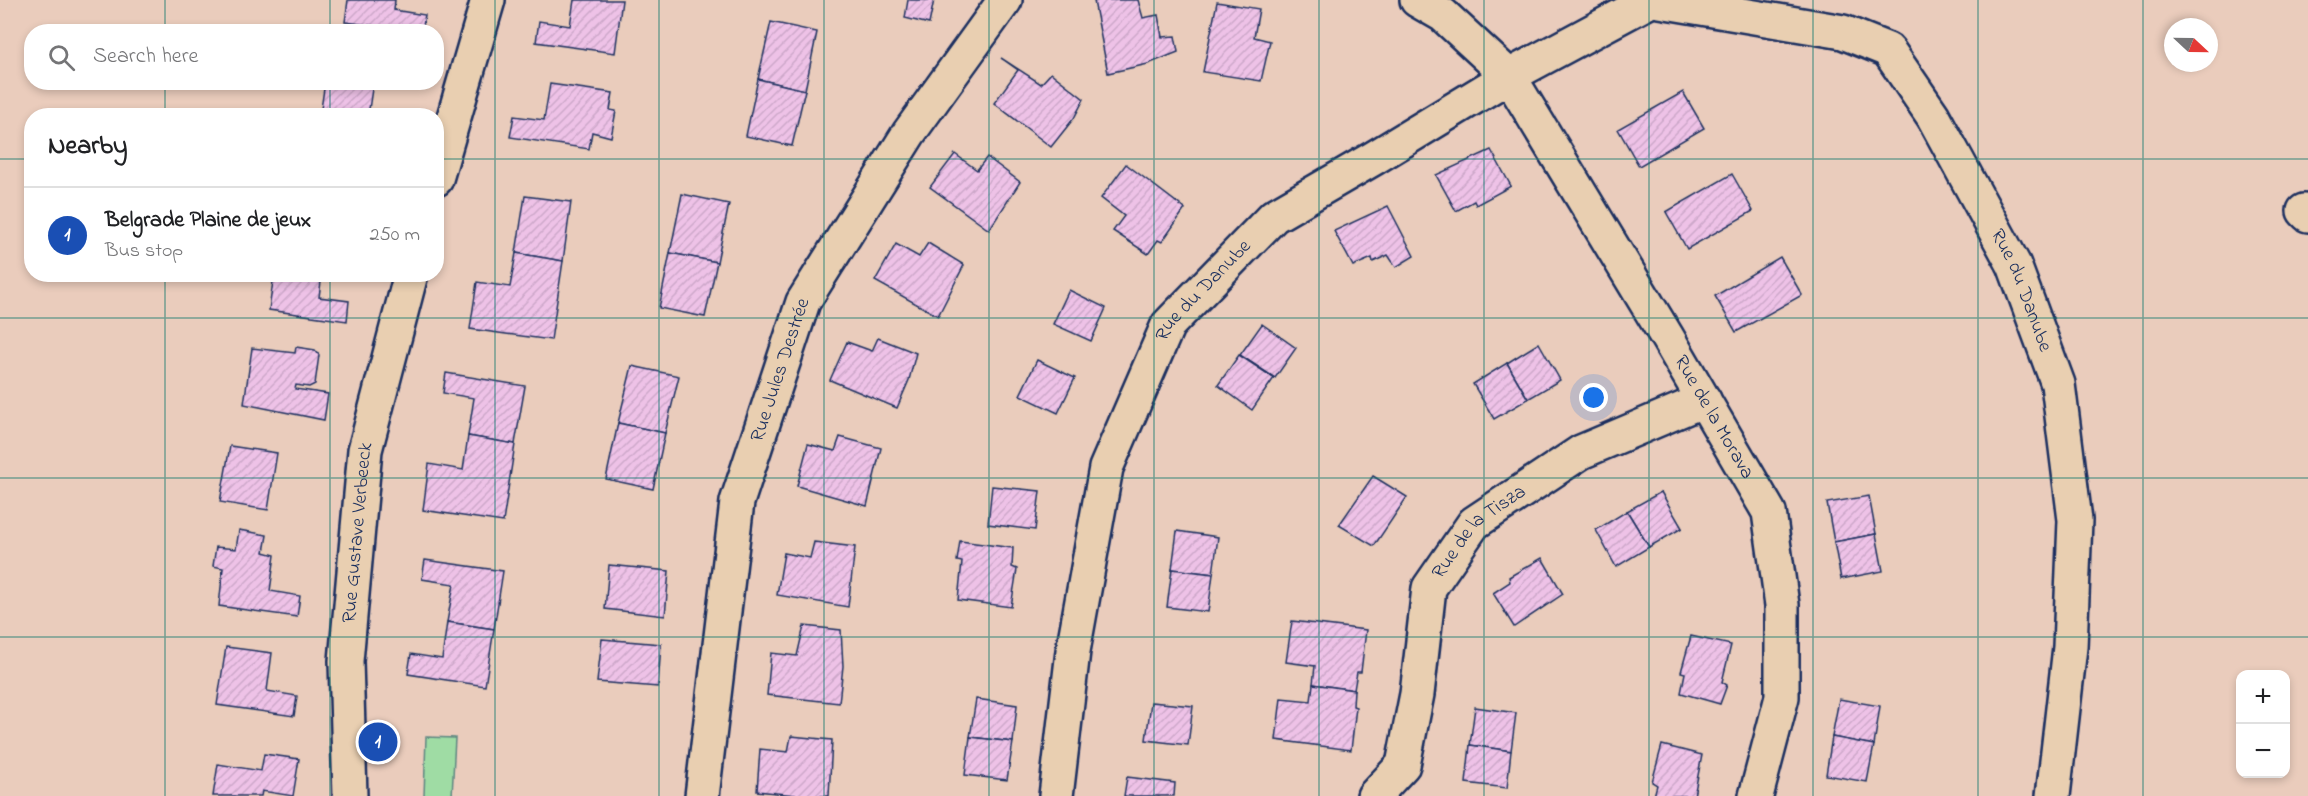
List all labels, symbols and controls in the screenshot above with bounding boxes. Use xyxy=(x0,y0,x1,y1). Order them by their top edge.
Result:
north arrow xyxy=(2164,18,2218,72)
search box xyxy=(24,24,444,90)
icon: search xyxy=(45,41,78,74)
text: Search here xyxy=(93,41,198,73)
text: Nearby xyxy=(48,128,127,166)
text: Belgrade Plaine de jeux xyxy=(105,205,311,237)
text: 1 xyxy=(64,221,71,250)
text: 250 m xyxy=(369,221,420,250)
street label: Rue du Danube xyxy=(1983,224,2059,356)
street label: Rue du Danube xyxy=(1148,233,1258,345)
text: Bus stop xyxy=(105,237,183,266)
street label: Rue Jules Destrée xyxy=(743,294,818,446)
street label: Rue de la Morava xyxy=(1666,350,1761,485)
your location xyxy=(1579,383,1608,412)
street label: Rue Gustave Verbeeck xyxy=(335,439,381,624)
street label: Rue de la Tisza xyxy=(1425,478,1532,585)
map controls xyxy=(2236,670,2290,778)
button: + xyxy=(2236,670,2290,724)
pin: 1 xyxy=(358,720,398,764)
button: − xyxy=(2236,724,2290,778)

